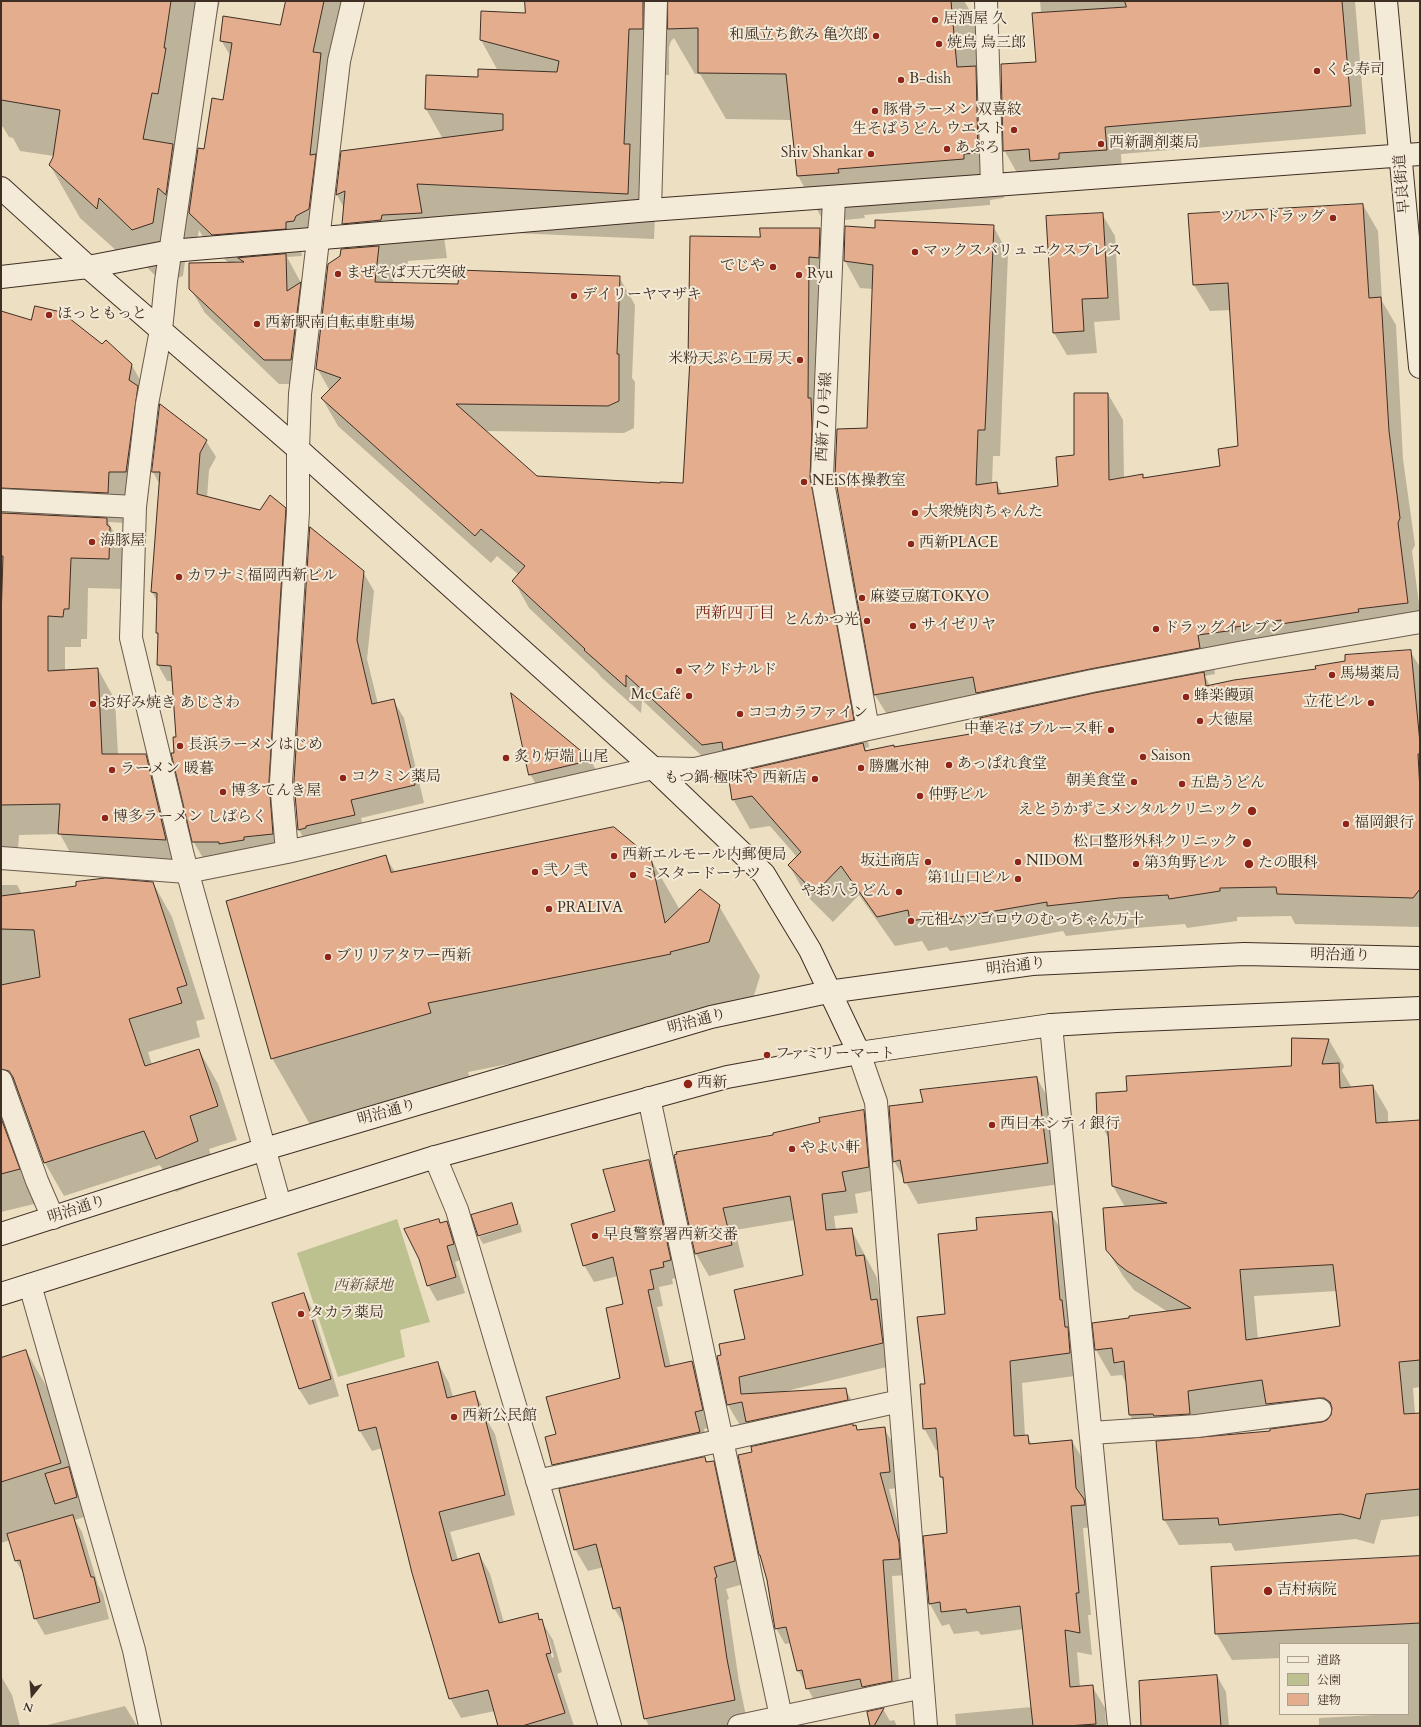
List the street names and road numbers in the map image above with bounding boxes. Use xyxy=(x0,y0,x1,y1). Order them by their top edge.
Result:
street label: 早良街道 xyxy=(1391,153,1415,215)
street label: 西新７０号線 xyxy=(814,372,836,462)
street label: 明治通り xyxy=(1310,946,1370,966)
street label: 明治通り xyxy=(985,954,1047,980)
street label: 明治通り xyxy=(666,1006,728,1038)
street label: 明治通り xyxy=(356,1096,418,1130)
street label: 明治通り xyxy=(46,1192,108,1228)

